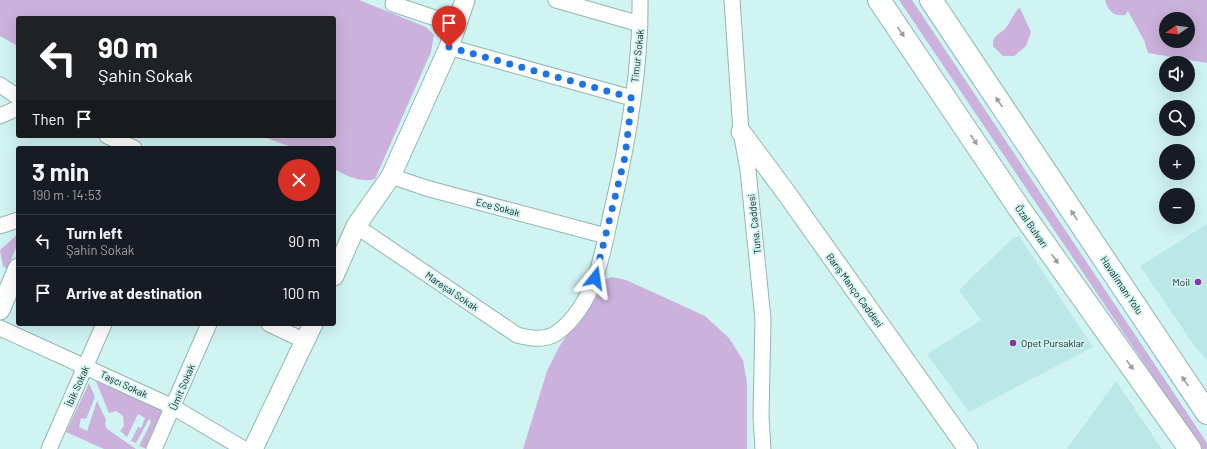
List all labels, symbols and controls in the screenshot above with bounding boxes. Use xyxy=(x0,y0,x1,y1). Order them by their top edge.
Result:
pin xyxy=(432,6,466,47)
icon: arrive xyxy=(438,12,460,34)
north arrow xyxy=(1159,12,1195,48)
map controls xyxy=(1159,12,1195,224)
one-way arrow xyxy=(897,27,905,38)
street label: Timur Sokak xyxy=(628,29,646,83)
text: 90 m xyxy=(98,30,158,64)
icon: left xyxy=(32,32,84,84)
button: sound xyxy=(1159,56,1195,92)
text: Şahin Sokak xyxy=(98,64,193,86)
one-way arrow xyxy=(995,97,1003,107)
button: search xyxy=(1159,100,1195,136)
icon: arrive xyxy=(73,108,95,130)
text: Then xyxy=(32,110,65,128)
one-way arrow xyxy=(970,134,977,146)
button: + xyxy=(1159,144,1195,180)
text: 3 min xyxy=(32,157,89,186)
button: close xyxy=(278,159,320,201)
text: 190 m · 14:53 xyxy=(32,187,101,203)
button: − xyxy=(1159,188,1195,224)
street label: Tuna. Caddesi xyxy=(745,193,763,255)
street label: Ece Sokak xyxy=(475,195,521,219)
street label: Özal Bulvarı xyxy=(1013,202,1051,250)
one-way arrow xyxy=(1070,209,1078,220)
text: Turn left xyxy=(66,224,122,242)
icon: left xyxy=(32,230,54,252)
text: 90 m xyxy=(288,232,320,250)
text: Şahin Sokak xyxy=(66,242,134,258)
street label: Barış Manço Caddesi xyxy=(824,251,886,329)
one-way arrow xyxy=(1051,254,1059,264)
street label: Havalimanı Yolu xyxy=(1098,254,1146,316)
position arrow xyxy=(574,257,616,299)
street label: Mareşal Sokak xyxy=(423,269,481,313)
place label: Moil xyxy=(1173,276,1190,288)
marker: Moil xyxy=(1193,277,1203,287)
icon: arrive xyxy=(32,282,54,304)
text: Arrive at destination xyxy=(66,284,202,302)
text: 100 m xyxy=(282,284,320,302)
place label: Opet Pursaklar xyxy=(1021,337,1085,349)
marker: Opet Pursaklar xyxy=(1008,338,1018,348)
one-way arrow xyxy=(1126,360,1134,370)
street label: Ümit Sokak xyxy=(167,362,197,412)
street label: İbik Sokak xyxy=(63,363,91,409)
street label: Taşcı Sokak xyxy=(98,368,150,400)
one-way arrow xyxy=(1181,376,1189,386)

